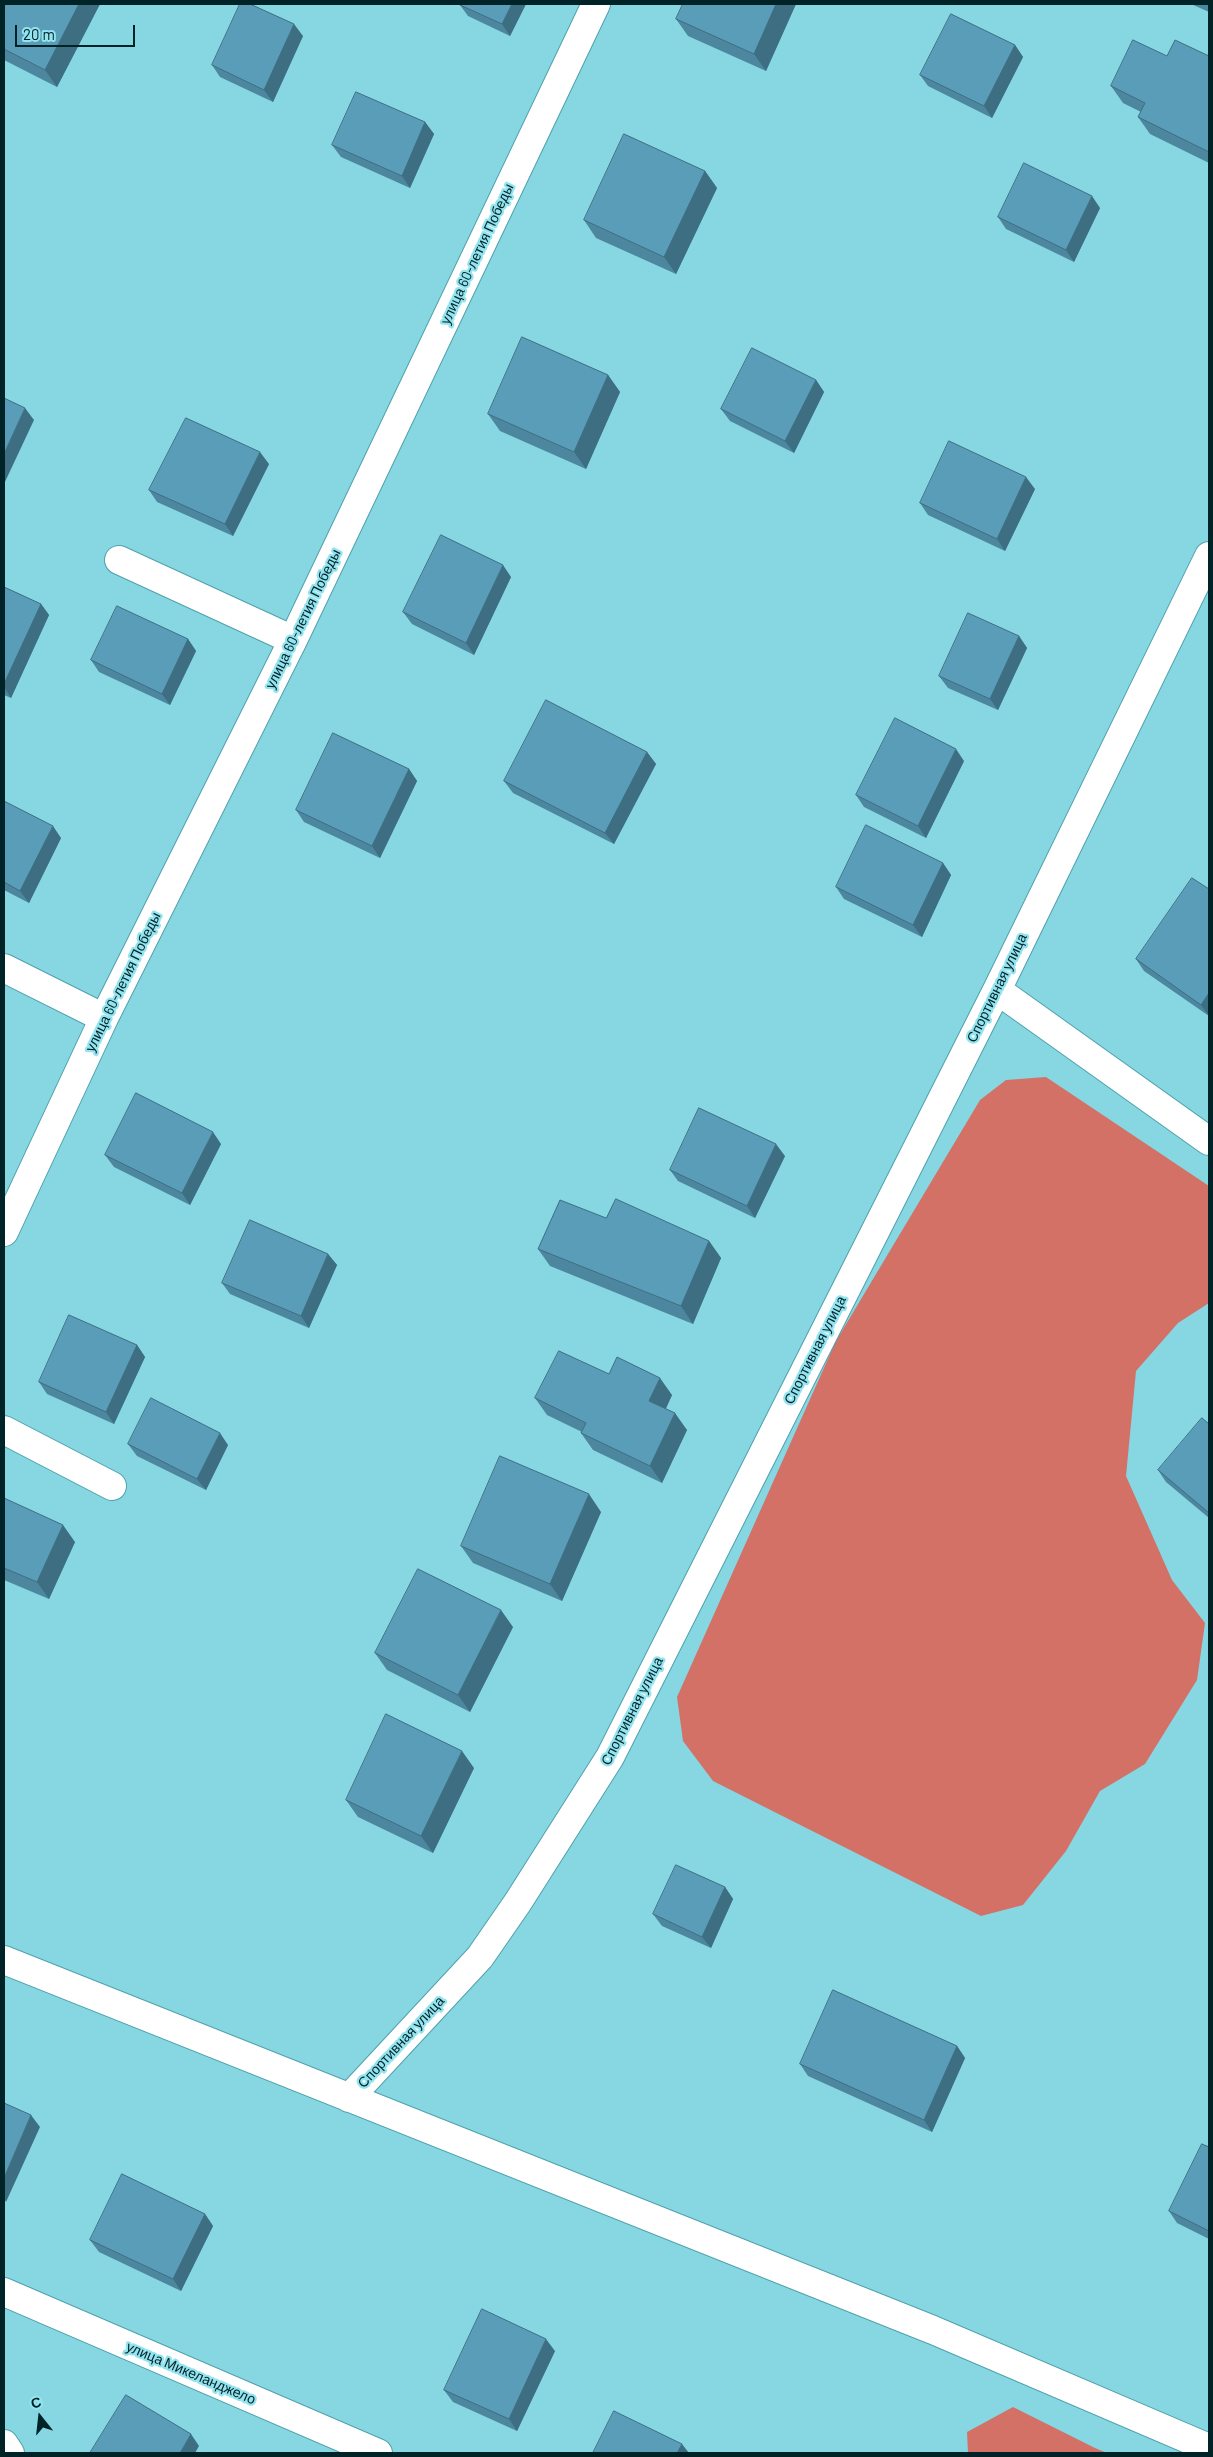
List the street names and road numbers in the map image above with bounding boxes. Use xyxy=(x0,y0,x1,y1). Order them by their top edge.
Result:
street label: улица 60-летия Победы xyxy=(437,181,517,327)
street label: улица 60-летия Победы xyxy=(262,546,344,692)
street label: улица 60-летия Победы xyxy=(82,909,164,1055)
street label: Спортивная улица xyxy=(963,931,1031,1045)
street label: Спортивная улица xyxy=(781,1293,849,1407)
street label: Спортивная улица xyxy=(598,1654,666,1768)
street label: Спортивная улица xyxy=(354,1993,448,2091)
street label: улица Микеланджело xyxy=(124,2338,258,2408)

